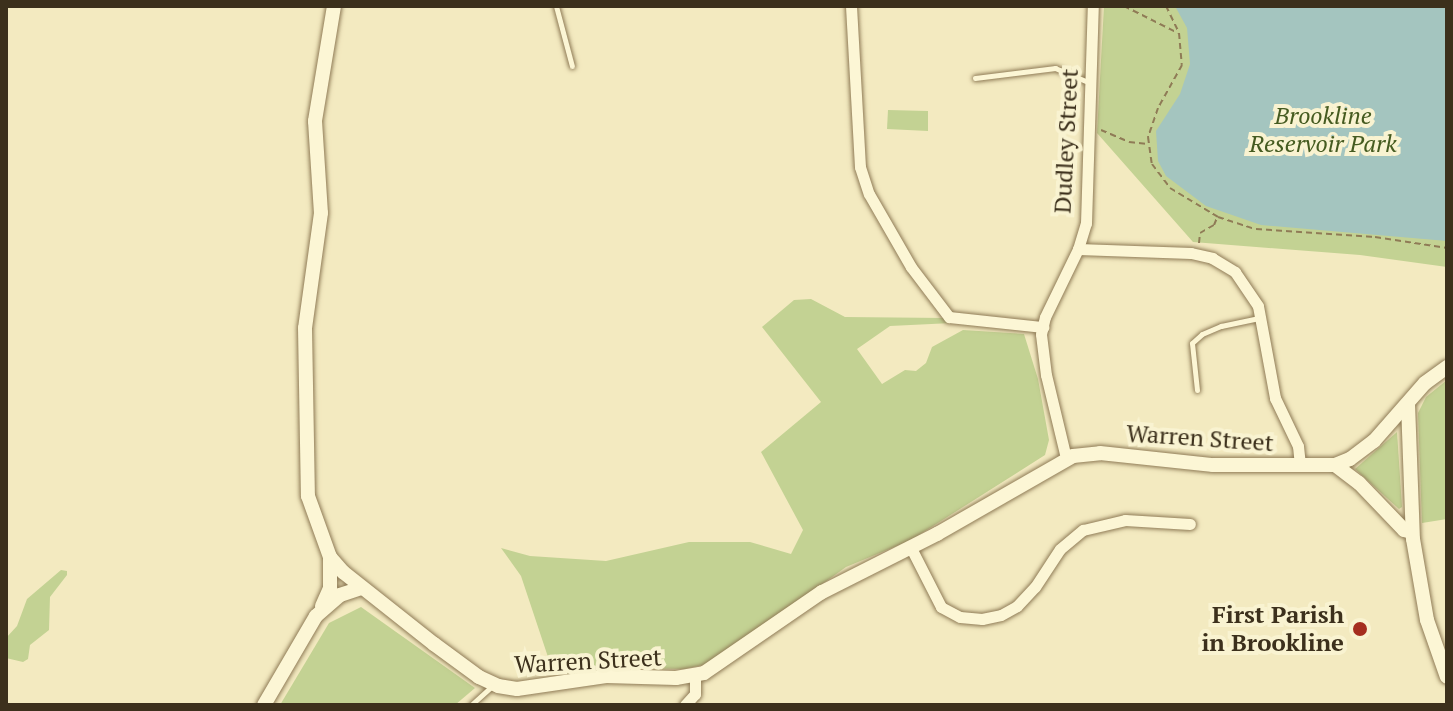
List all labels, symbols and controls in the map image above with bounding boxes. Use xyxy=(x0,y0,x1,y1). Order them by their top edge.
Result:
street label: Dudley Street xyxy=(1048,68,1084,214)
park label: Brookline Reservoir Park xyxy=(1249,102,1397,158)
street label: Warren Street xyxy=(1125,418,1275,458)
place label: First Parish in Brookline xyxy=(1201,601,1344,657)
marker: First Parish in Brookline xyxy=(1351,620,1369,638)
street label: Warren Street xyxy=(514,643,662,679)

